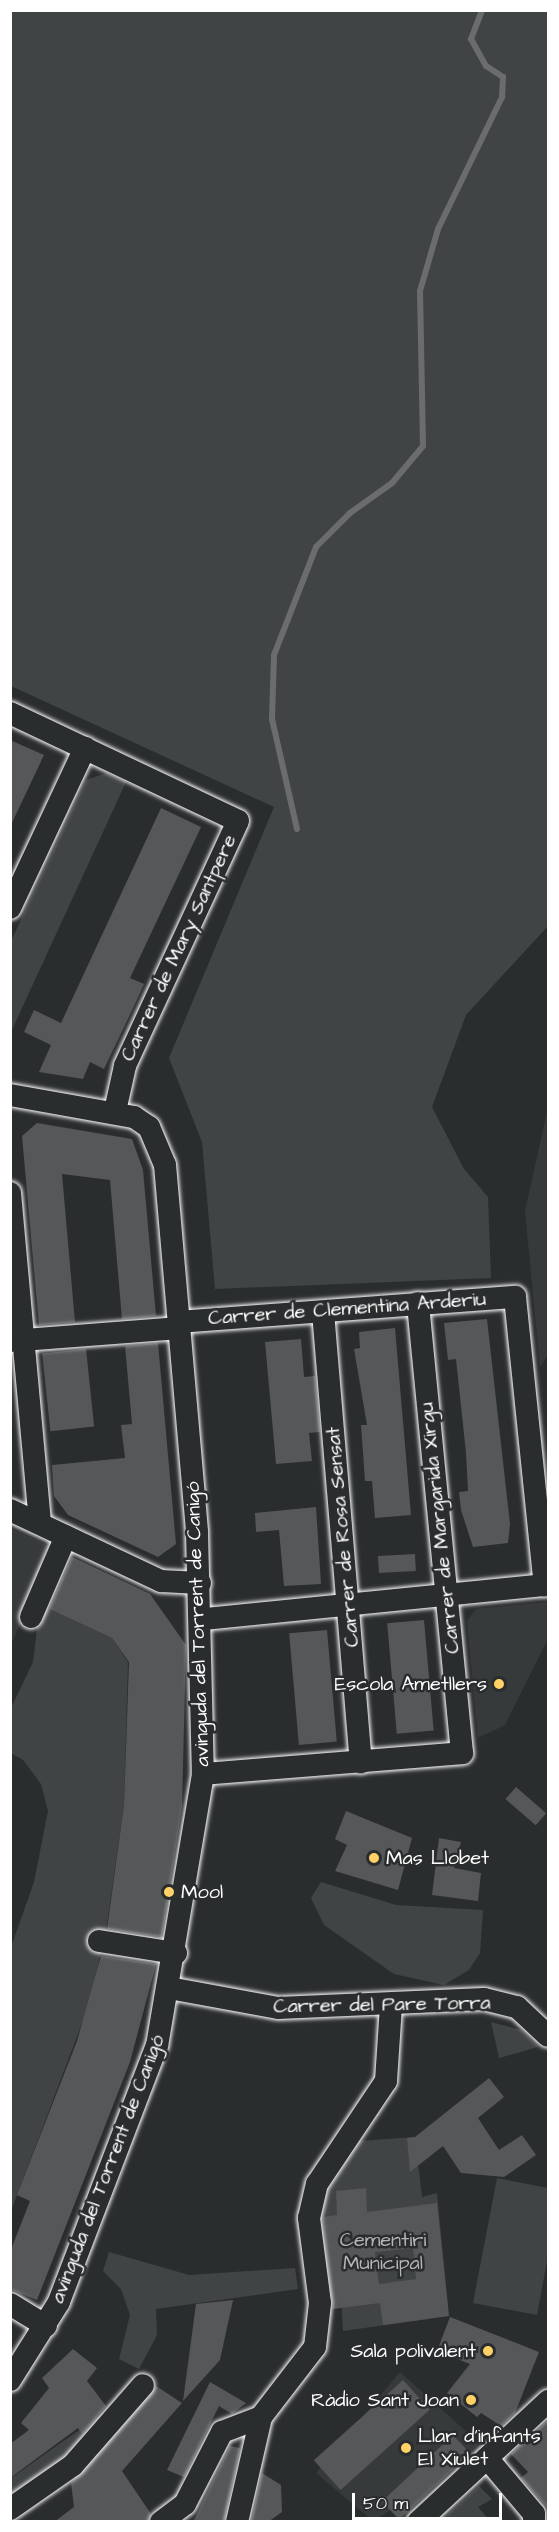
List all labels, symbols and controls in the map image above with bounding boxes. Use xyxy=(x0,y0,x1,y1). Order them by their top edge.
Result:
street label: Carrer de Mary Santpere xyxy=(116,831,242,1065)
street label: Carrer de Clementina Arderiu xyxy=(207,1287,487,1331)
street label: Carrer de Margarida Xirgu xyxy=(415,1401,465,1655)
street label: Carrer de Rosa Sensat xyxy=(321,1426,365,1648)
street label: avinguda del Torrent de Canigó xyxy=(181,1481,215,1767)
place label: Escola Ametllers xyxy=(334,1672,487,1696)
marker: Escola Ametllers xyxy=(492,1677,506,1691)
place label: Mas Llobet xyxy=(386,1846,489,1870)
marker: Mas Llobet xyxy=(367,1851,381,1865)
place label: Mool xyxy=(181,1880,223,1904)
marker: Mool xyxy=(162,1885,176,1899)
street label: Carrer del Pare Torra xyxy=(273,1991,491,2019)
street label: avinguda del Torrent de Canigó xyxy=(46,2031,170,2307)
park label: Cementiri Municipal xyxy=(340,2229,426,2276)
place label: Sala polivalent xyxy=(350,2339,476,2363)
marker: Sala polivalent xyxy=(481,2344,495,2358)
place label: Ràdio Sant Joan xyxy=(311,2388,459,2412)
marker: Ràdio Sant Joan xyxy=(464,2393,478,2407)
place label: Llar d'infants El Xiulet xyxy=(418,2424,541,2471)
marker: Llar d'infants El Xiulet xyxy=(399,2441,413,2455)
scale bar xyxy=(355,2481,505,2519)
text: 50 m xyxy=(363,2491,408,2516)

